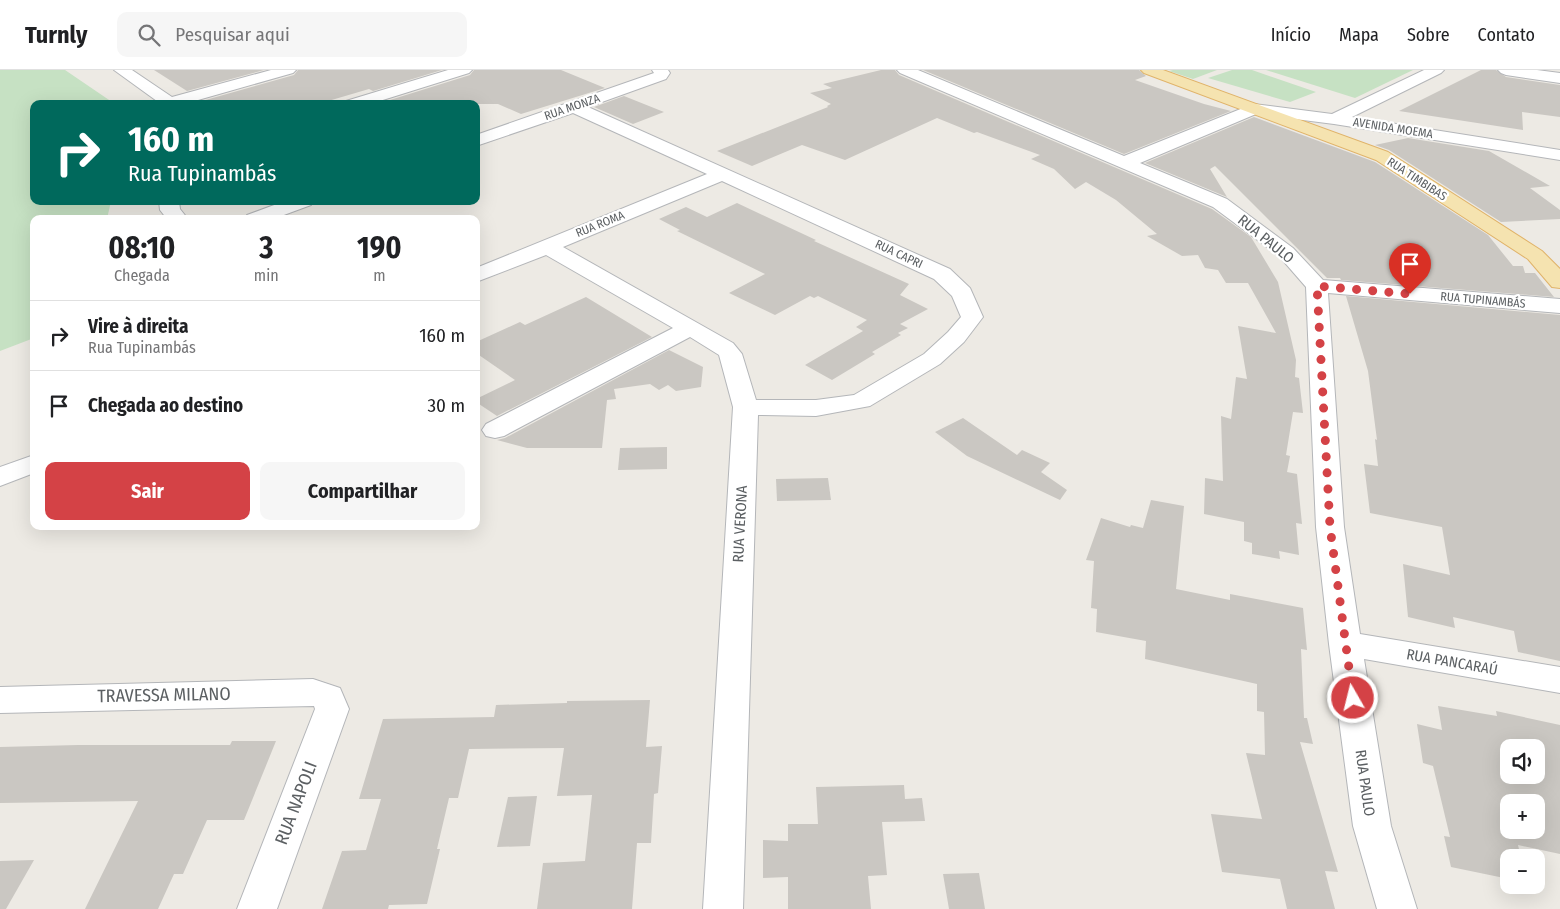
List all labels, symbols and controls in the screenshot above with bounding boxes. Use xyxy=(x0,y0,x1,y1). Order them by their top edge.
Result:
search box xyxy=(117,12,467,57)
text: Turnly xyxy=(25,21,87,49)
icon: search xyxy=(135,21,163,49)
text: Pesquisar aqui xyxy=(175,23,290,46)
text: Início xyxy=(1271,24,1311,46)
text: Mapa xyxy=(1339,24,1379,46)
text: Sobre xyxy=(1407,24,1450,46)
text: Contato xyxy=(1478,24,1535,46)
street label: RUA MONZA xyxy=(542,91,602,123)
street label: AVENIDA MOEMA xyxy=(1352,115,1435,141)
text: 160 m xyxy=(128,118,214,160)
icon: right xyxy=(45,120,110,185)
street label: RUA TIMBIBAS xyxy=(1385,155,1449,203)
text: Rua Tupinambás xyxy=(128,160,276,187)
street label: RUA ROMA xyxy=(574,208,627,240)
street label: RUA PAULO xyxy=(1234,211,1298,267)
text: 08:10 xyxy=(108,230,176,266)
text: 3 xyxy=(259,230,273,266)
text: 190 xyxy=(357,230,402,266)
street label: RUA CAPRI xyxy=(873,237,925,271)
pin xyxy=(1389,243,1431,294)
icon: arrive xyxy=(1396,250,1424,278)
text: Chegada xyxy=(114,266,170,285)
text: min xyxy=(254,266,279,285)
text: m xyxy=(373,266,385,285)
street label: RUA TUPINAMBÁS xyxy=(1440,288,1526,311)
text: Vire à direita xyxy=(88,315,189,338)
icon: right xyxy=(45,322,73,350)
text: 160 m xyxy=(419,324,465,347)
text: Rua Tupinambás xyxy=(88,338,196,357)
icon: arrive xyxy=(45,392,73,420)
text: Chegada ao destino xyxy=(88,394,243,417)
text: 30 m xyxy=(427,394,465,417)
button: Sair xyxy=(45,462,250,520)
button: Compartilhar xyxy=(260,462,465,520)
street label: RUA VERONA xyxy=(729,485,751,563)
street label: RUA PANCARAÚ xyxy=(1405,645,1499,679)
position arrow xyxy=(1326,671,1378,723)
street label: TRAVESSA MILANO xyxy=(97,683,231,707)
map controls xyxy=(1500,739,1545,894)
button: sound xyxy=(1500,739,1545,784)
street label: RUA PAULO xyxy=(1351,749,1379,817)
street label: RUA NAPOLI xyxy=(270,758,322,848)
button: + xyxy=(1500,794,1545,839)
button: − xyxy=(1500,849,1545,894)

